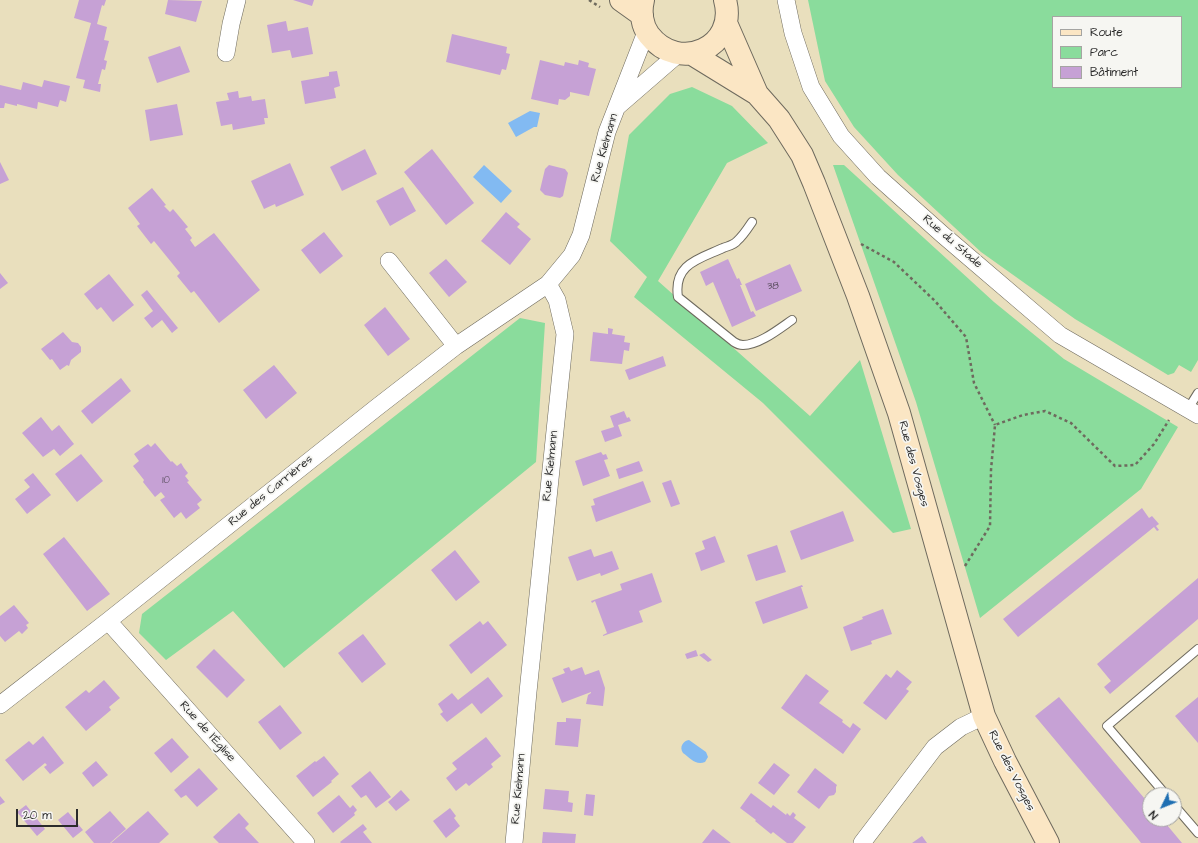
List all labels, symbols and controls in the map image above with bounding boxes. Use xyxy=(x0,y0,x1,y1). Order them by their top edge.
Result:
legend xyxy=(1052,16,1182,88)
text: Route xyxy=(1090,24,1123,41)
text: Parc xyxy=(1090,44,1118,61)
text: Bâtiment xyxy=(1090,64,1138,81)
street label: Rue Kielmann xyxy=(588,112,622,184)
street label: Rue du Stade xyxy=(919,212,985,272)
house number: 38 xyxy=(767,281,779,293)
street label: Rue des Vosges xyxy=(895,419,931,509)
street label: Rue Kielmann xyxy=(540,430,562,502)
street label: Rue des Carrières xyxy=(226,452,316,530)
house number: 10 xyxy=(162,475,170,487)
street label: Rue de l'Église xyxy=(176,699,238,765)
street label: Rue des Vosges xyxy=(985,728,1037,814)
street label: Rue Kielmann xyxy=(509,753,529,825)
north arrow xyxy=(1142,787,1182,827)
scale bar xyxy=(18,801,80,827)
text: 20 m xyxy=(23,807,52,824)
text: N xyxy=(1146,807,1161,822)

